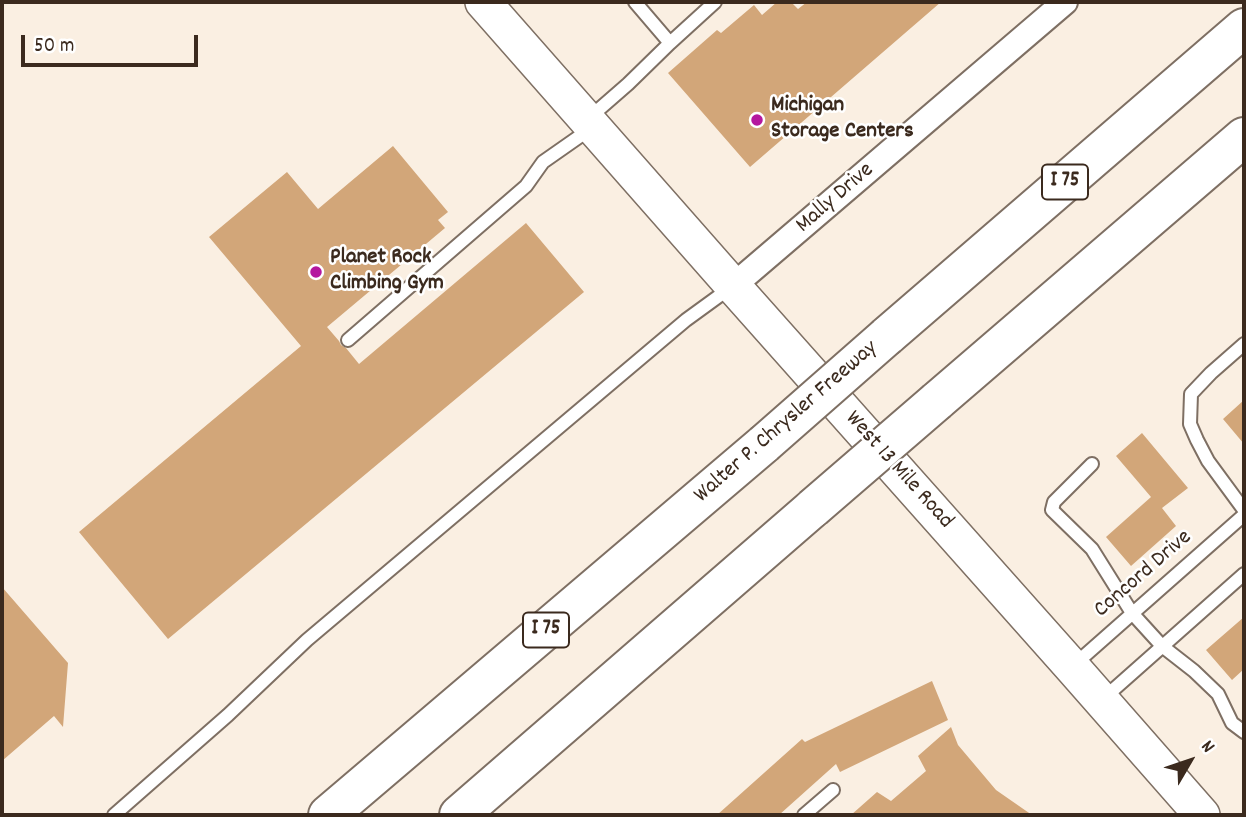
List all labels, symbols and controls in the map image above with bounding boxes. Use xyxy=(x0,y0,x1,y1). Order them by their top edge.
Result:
scale bar xyxy=(24,21,201,65)
text: 50 m xyxy=(34,32,74,62)
place label: Michigan Storage Centers xyxy=(771,93,914,147)
marker: Michigan Storage Centers xyxy=(749,112,765,128)
street label: Mally Drive xyxy=(791,158,881,240)
road number: I 75 xyxy=(1042,164,1088,200)
place label: Planet Rock Climbing Gym xyxy=(330,245,444,299)
marker: Planet Rock Climbing Gym xyxy=(308,264,324,280)
street label: Walter P. Chrysler Freeway xyxy=(690,336,884,510)
street label: West 13 Mile Road xyxy=(838,406,958,536)
street label: Concord Drive xyxy=(1089,525,1199,625)
road number: I 75 xyxy=(523,612,569,648)
north arrow xyxy=(1155,726,1225,796)
text: N xyxy=(1193,735,1220,760)

